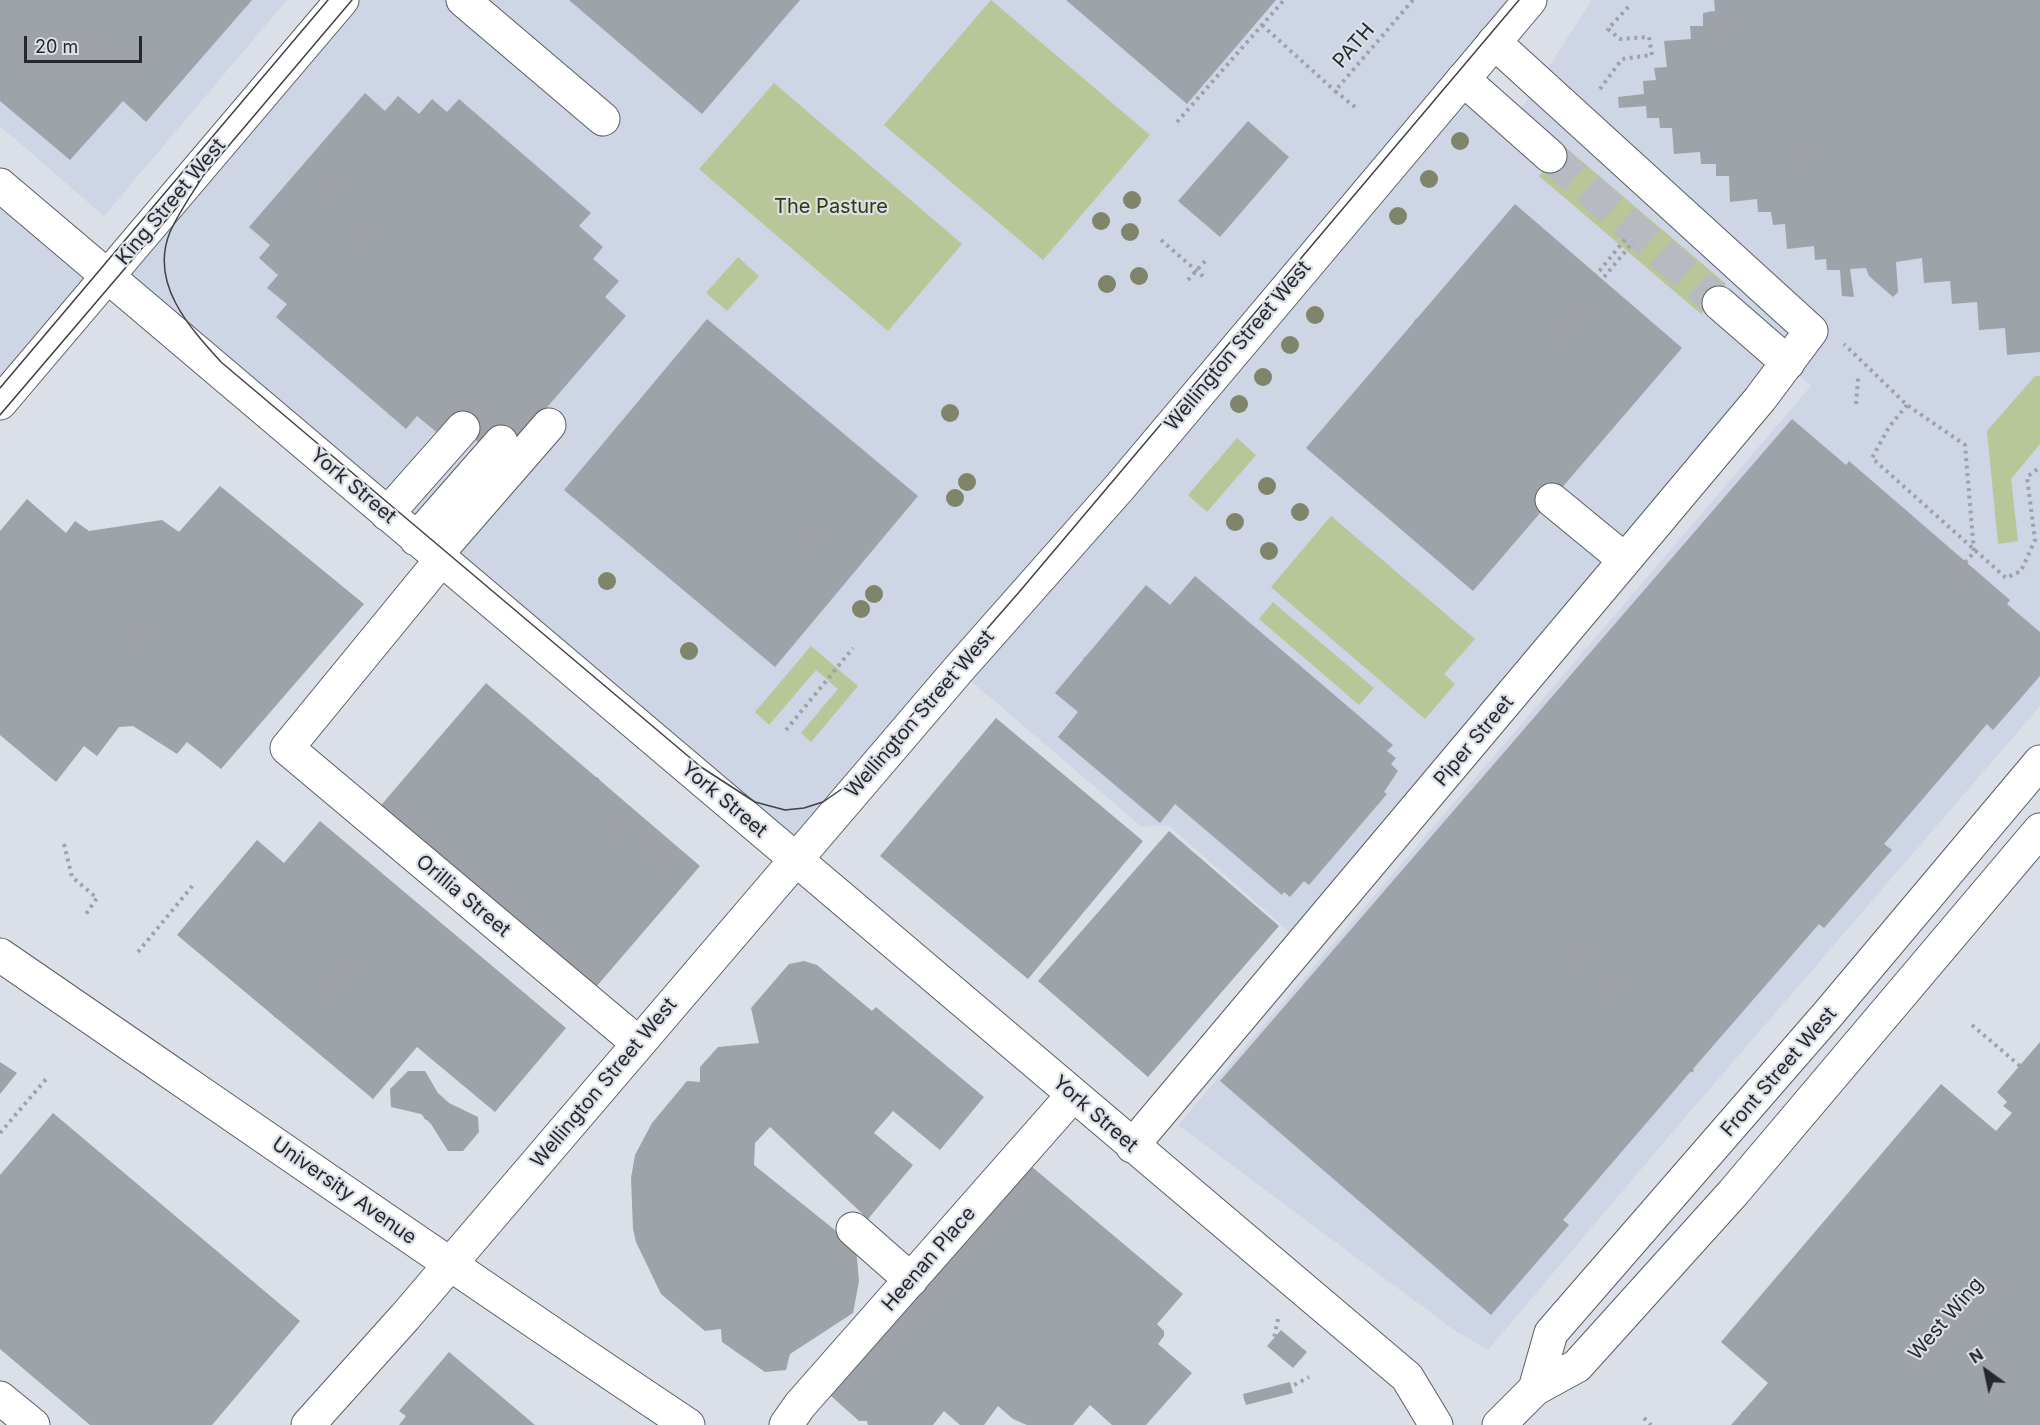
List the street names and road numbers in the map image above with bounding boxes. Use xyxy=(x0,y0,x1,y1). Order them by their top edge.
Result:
street label: PATH xyxy=(1328,19,1380,73)
street label: King Street West xyxy=(111,134,231,270)
street label: Wellington Street West xyxy=(1160,256,1316,436)
street label: York Street xyxy=(305,443,401,529)
street label: Wellington Street West xyxy=(841,625,999,803)
street label: Piper Street xyxy=(1429,691,1519,791)
street label: York Street xyxy=(676,757,772,843)
street label: Orillia Street xyxy=(411,850,515,942)
street label: Wellington Street West xyxy=(526,993,682,1173)
street label: Front Street West xyxy=(1716,1002,1842,1142)
street label: York Street xyxy=(1048,1071,1142,1157)
street label: University Avenue xyxy=(267,1132,421,1250)
street label: Heenan Place xyxy=(877,1202,981,1316)
street label: West Wing xyxy=(1904,1273,1988,1365)

